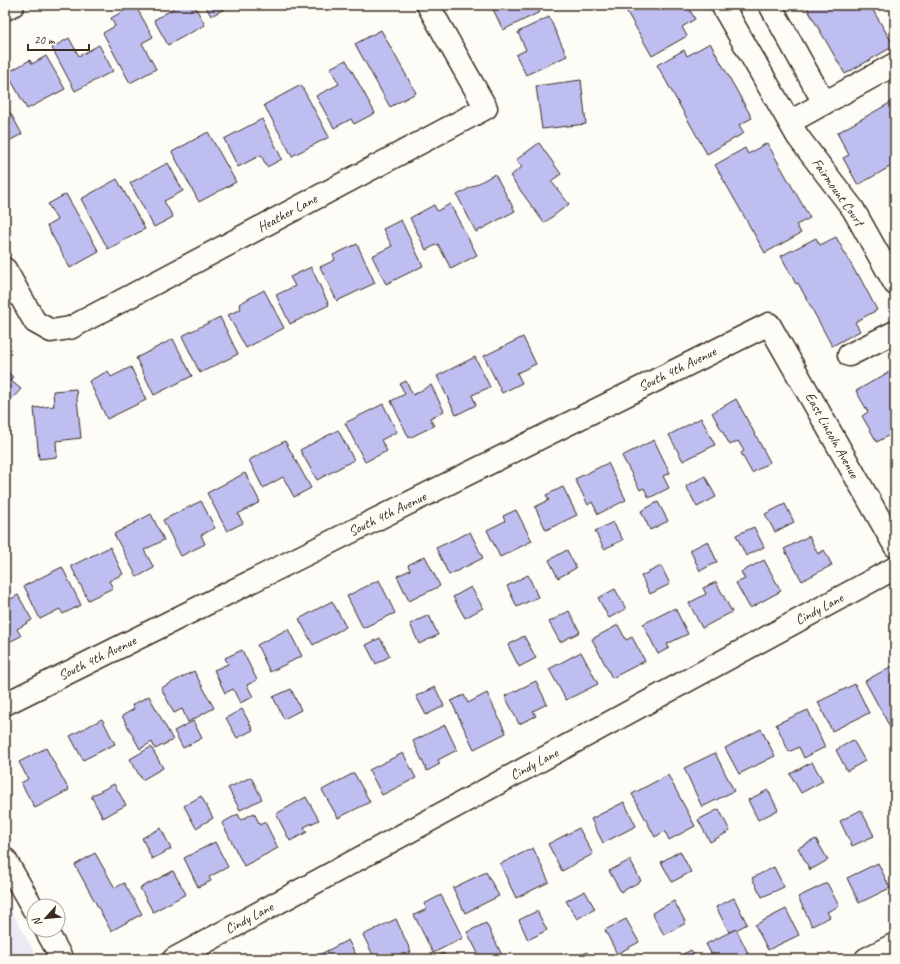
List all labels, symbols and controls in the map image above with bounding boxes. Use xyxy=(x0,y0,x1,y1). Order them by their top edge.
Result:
scale bar xyxy=(28,26,89,52)
text: 20 m xyxy=(34,32,56,48)
street label: Fairmount Court xyxy=(808,155,869,231)
street label: Heather Lane xyxy=(254,190,321,236)
street label: South 4th Avenue xyxy=(635,342,720,395)
street label: East Lincoln Avenue xyxy=(801,389,863,482)
street label: South 4th Avenue xyxy=(345,487,430,540)
street label: Cindy Lane xyxy=(792,589,847,629)
street label: South 4th Avenue xyxy=(55,631,140,684)
street label: Cindy Lane xyxy=(507,744,562,784)
north arrow xyxy=(26,898,66,938)
street label: Cindy Lane xyxy=(222,898,277,938)
text: N xyxy=(28,914,45,929)

